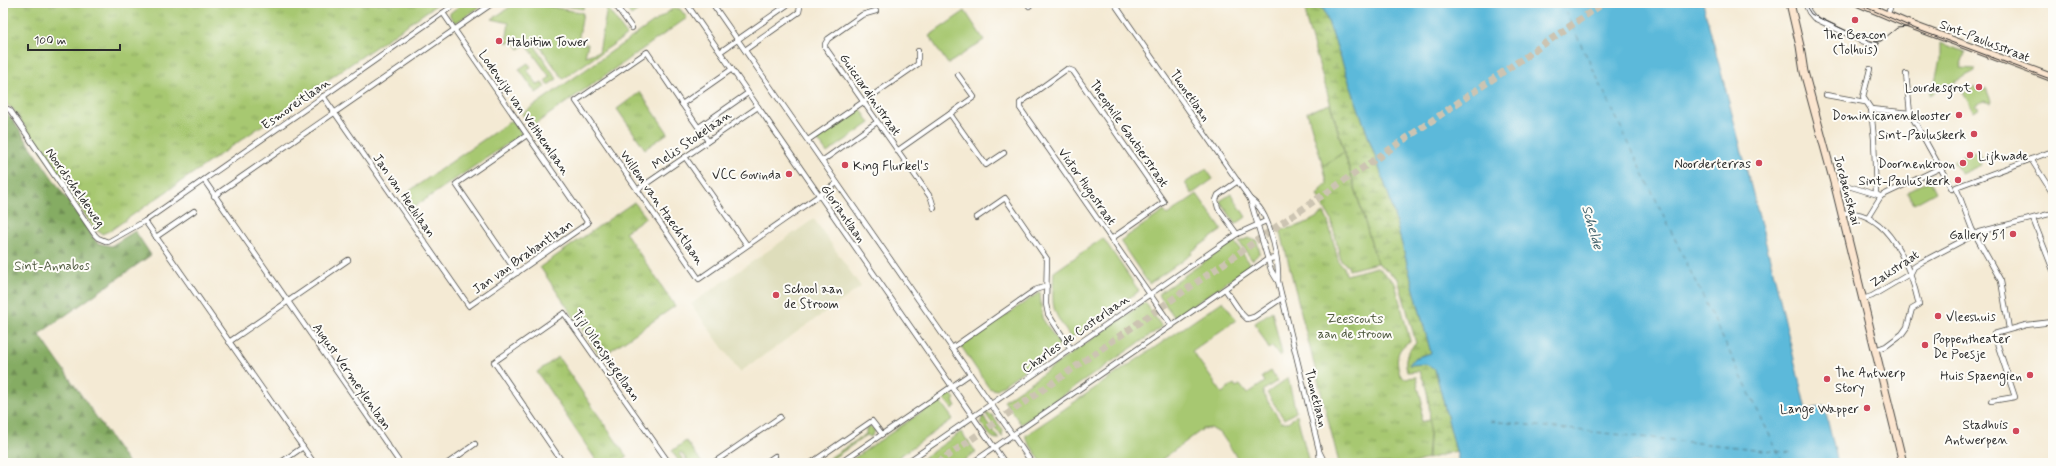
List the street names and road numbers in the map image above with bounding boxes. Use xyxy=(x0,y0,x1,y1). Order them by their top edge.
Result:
street label: Sint-Paulusstraat xyxy=(1937,16,2032,66)
street label: Lodewijk van Velthemlaan xyxy=(474,47,573,179)
street label: Guicciardinistraat xyxy=(835,50,905,140)
street label: Thonetlaan xyxy=(1166,67,1214,125)
street label: Esmoreitlaan xyxy=(258,74,333,134)
street label: Theophile Gautierstraat xyxy=(1085,77,1172,191)
street label: Melis Stokelaan xyxy=(649,107,735,174)
street label: Noordscheldeweg xyxy=(41,145,108,231)
street label: Victor Hugostraat xyxy=(1053,145,1120,230)
street label: Willem van Haechtlaan xyxy=(616,147,708,268)
street label: Jan van Heelulaan xyxy=(369,151,439,241)
street label: Jordaenskaai xyxy=(1829,154,1864,227)
street label: Gloriantlaan xyxy=(816,181,869,246)
street label: Jan van Brabantlaan xyxy=(469,216,576,298)
street label: Zakstraat xyxy=(1867,247,1923,292)
street label: Charles de Costerlaan xyxy=(1019,291,1133,378)
street label: Tijl Uilenspiegellaan xyxy=(566,307,644,406)
street label: August Vermeylenlaan xyxy=(308,320,395,434)
street label: Thonetlaan xyxy=(1300,367,1331,429)

